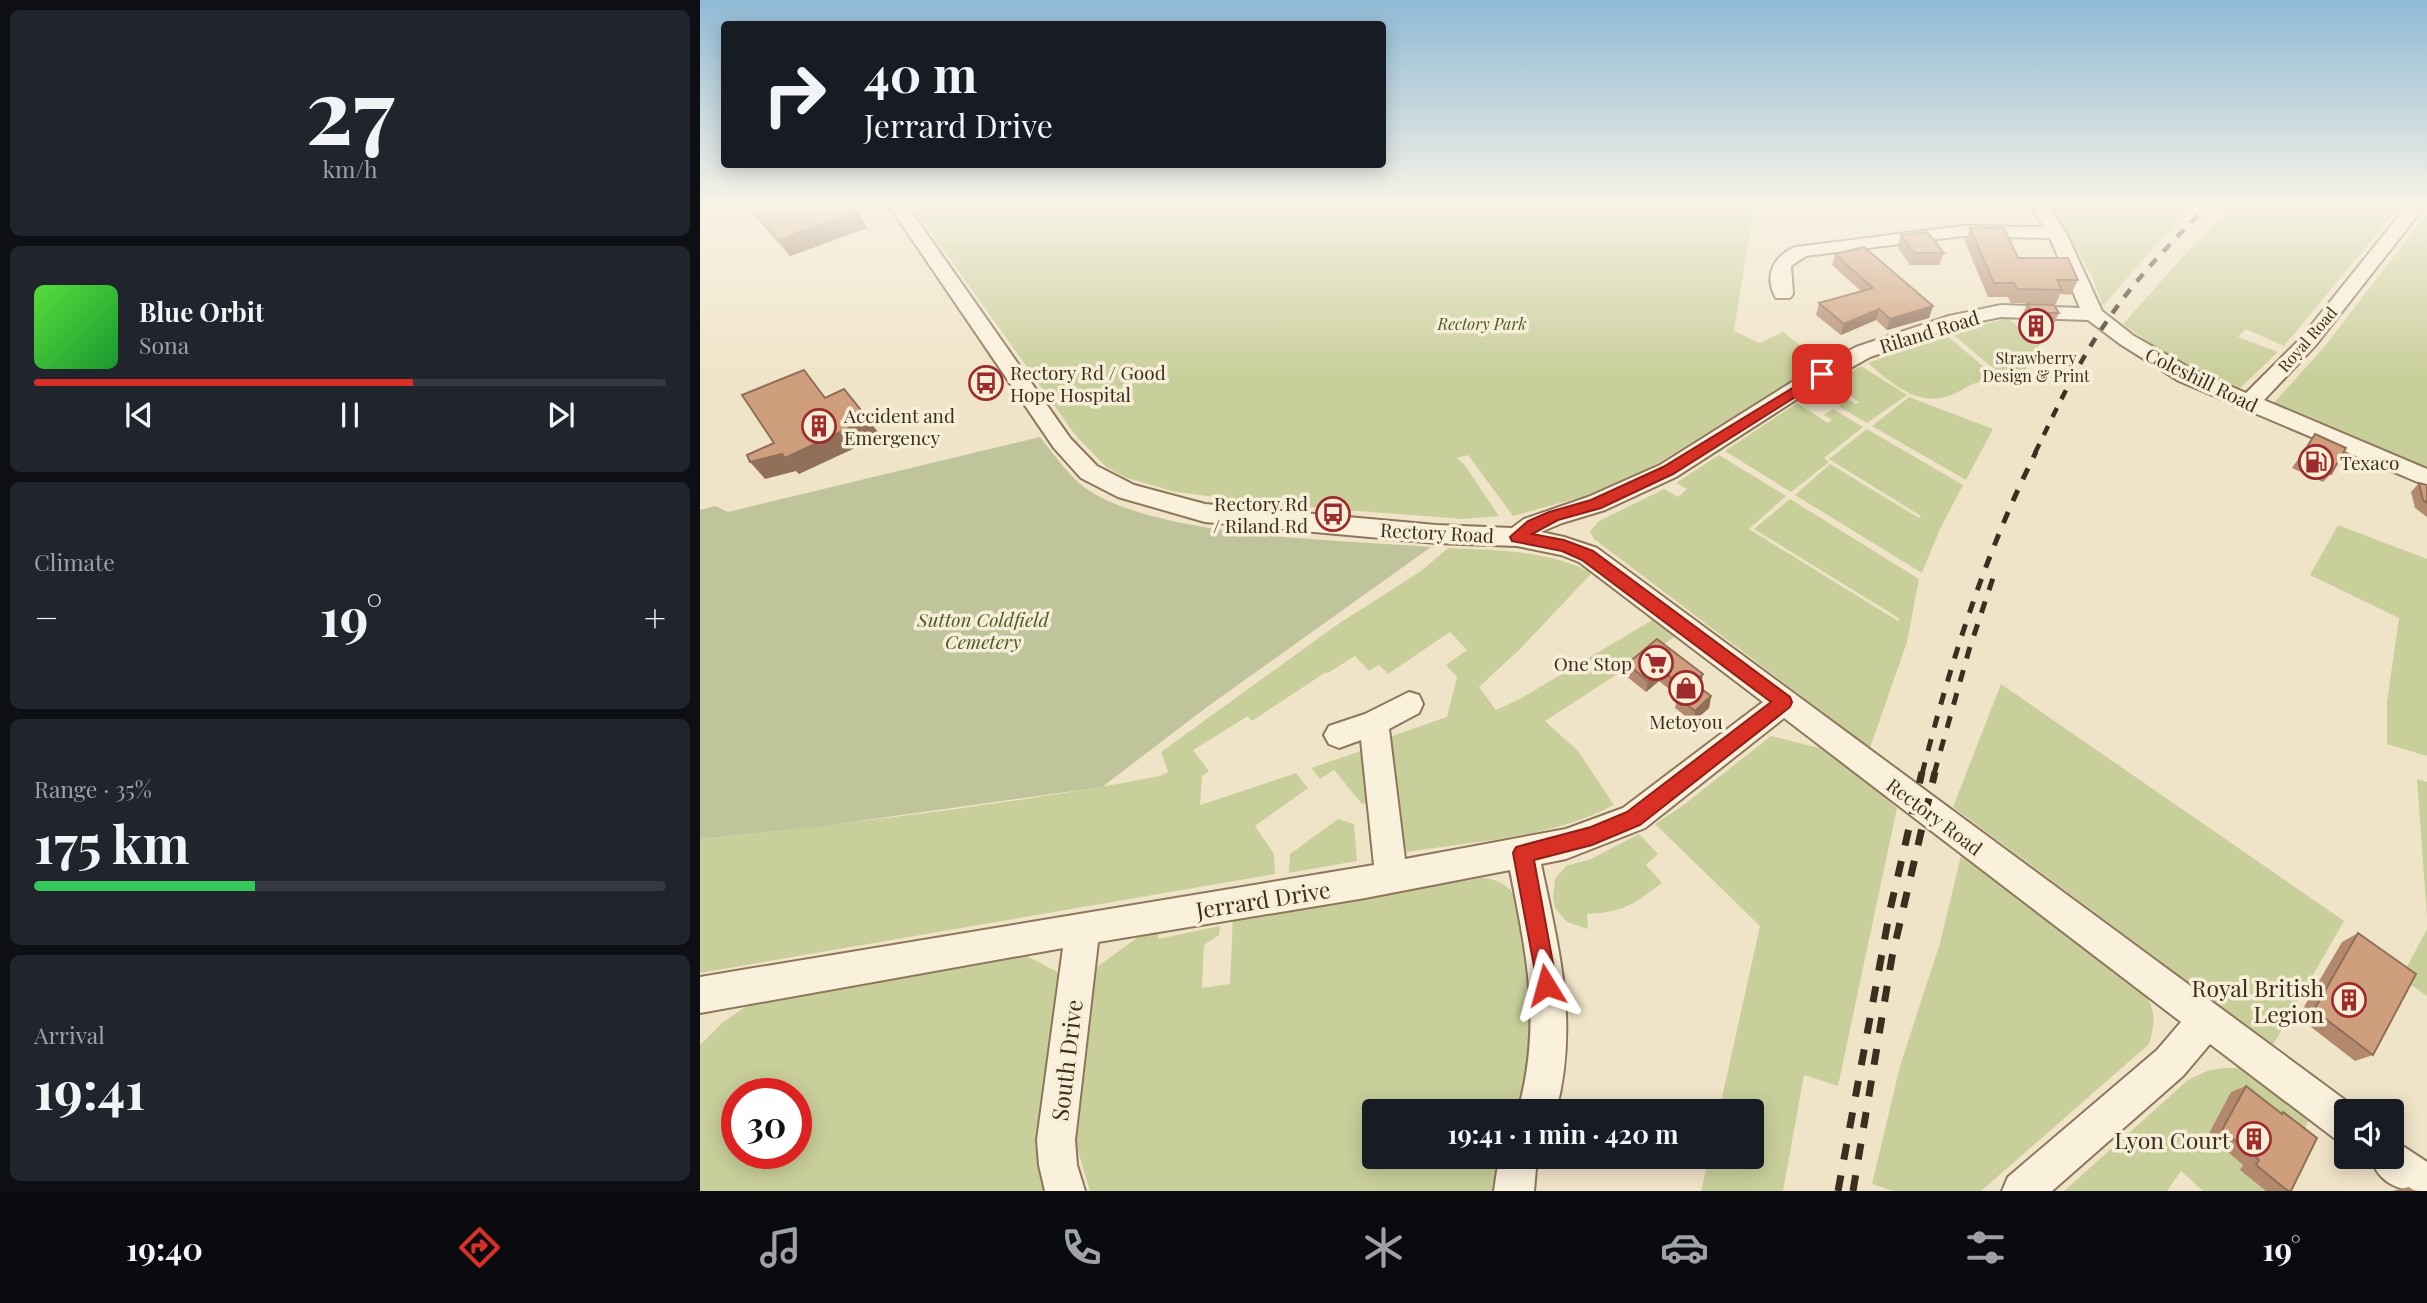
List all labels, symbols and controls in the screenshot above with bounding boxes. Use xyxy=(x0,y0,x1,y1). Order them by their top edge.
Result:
text: 40 m xyxy=(864,40,977,105)
text: 27 xyxy=(306,47,395,168)
icon: right xyxy=(749,49,840,140)
text: Jerrard Drive xyxy=(864,103,1053,146)
text: km/h xyxy=(322,153,378,184)
text: Blue Orbit xyxy=(139,294,264,329)
street label: Royal Road xyxy=(2273,302,2341,376)
street label: Riland Road xyxy=(1876,303,1982,359)
building icon: Strawberry Design & Print xyxy=(2017,307,2055,345)
park label: Rectory Park xyxy=(1437,313,1526,334)
text: Sona xyxy=(139,329,189,360)
street label: Coleshill Road xyxy=(2141,341,2263,417)
pin xyxy=(1792,344,1852,404)
place label: Strawberry Design & Print xyxy=(1982,347,2090,386)
icon: arrive xyxy=(1803,355,1841,393)
place label: Rectory Rd / Good Hope Hospital xyxy=(1010,359,1166,407)
bus stop icon: Rectory Rd / Good Hope Hospital xyxy=(967,364,1005,402)
icon: previous xyxy=(120,396,158,434)
icon: pause xyxy=(331,396,369,434)
icon: next xyxy=(542,396,580,434)
place label: Accident and Emergency xyxy=(843,402,955,450)
building icon: Accident and Emergency xyxy=(800,407,838,445)
fuel station icon: Texaco xyxy=(2297,443,2335,481)
place label: Texaco xyxy=(2340,449,2399,475)
place label: Rectory Rd / Riland Rd xyxy=(1213,490,1308,538)
bus stop icon: Rectory Rd / Riland Rd xyxy=(1314,495,1352,533)
street label: Rectory Road xyxy=(1379,516,1495,548)
text: Climate xyxy=(34,546,115,577)
text: 19° xyxy=(320,581,383,650)
text: − xyxy=(34,591,59,642)
text: + xyxy=(644,591,666,642)
park label: Sutton Coldfield Cemetery xyxy=(916,606,1049,654)
supermarket icon: One Stop xyxy=(1637,644,1675,682)
place label: One Stop xyxy=(1554,650,1632,676)
shop icon: Metoyou xyxy=(1667,669,1705,707)
place label: Metoyou xyxy=(1649,708,1723,734)
street label: Rectory Road xyxy=(1882,771,1988,861)
text: Range · 35% xyxy=(34,773,152,804)
text: 175 km xyxy=(34,808,190,877)
street label: Jerrard Drive xyxy=(1193,873,1332,925)
position arrow xyxy=(1509,948,1583,1022)
place label: Royal British Legion xyxy=(2192,972,2324,1029)
building icon: Royal British Legion xyxy=(2330,981,2368,1019)
street label: South Drive xyxy=(1043,998,1089,1122)
text: Arrival xyxy=(34,1019,105,1050)
text: 19:41 xyxy=(34,1054,145,1123)
speed limit sign: 30 xyxy=(721,1078,812,1169)
map controls xyxy=(2334,1099,2404,1169)
button: sound xyxy=(2334,1099,2404,1169)
text: 19:41 · 1 min · 420 m xyxy=(1447,1116,1679,1151)
building icon: Lyon Court xyxy=(2235,1120,2273,1158)
place label: Lyon Court xyxy=(2114,1124,2231,1155)
icon: directions xyxy=(455,1223,504,1272)
icon: music xyxy=(756,1223,805,1272)
icon: phone xyxy=(1057,1223,1106,1272)
icon: climate xyxy=(1359,1223,1408,1272)
icon: car xyxy=(1660,1223,1709,1272)
icon: filters xyxy=(1961,1223,2010,1272)
text: 19:40 xyxy=(126,1226,203,1269)
text: 19° xyxy=(2262,1226,2301,1269)

